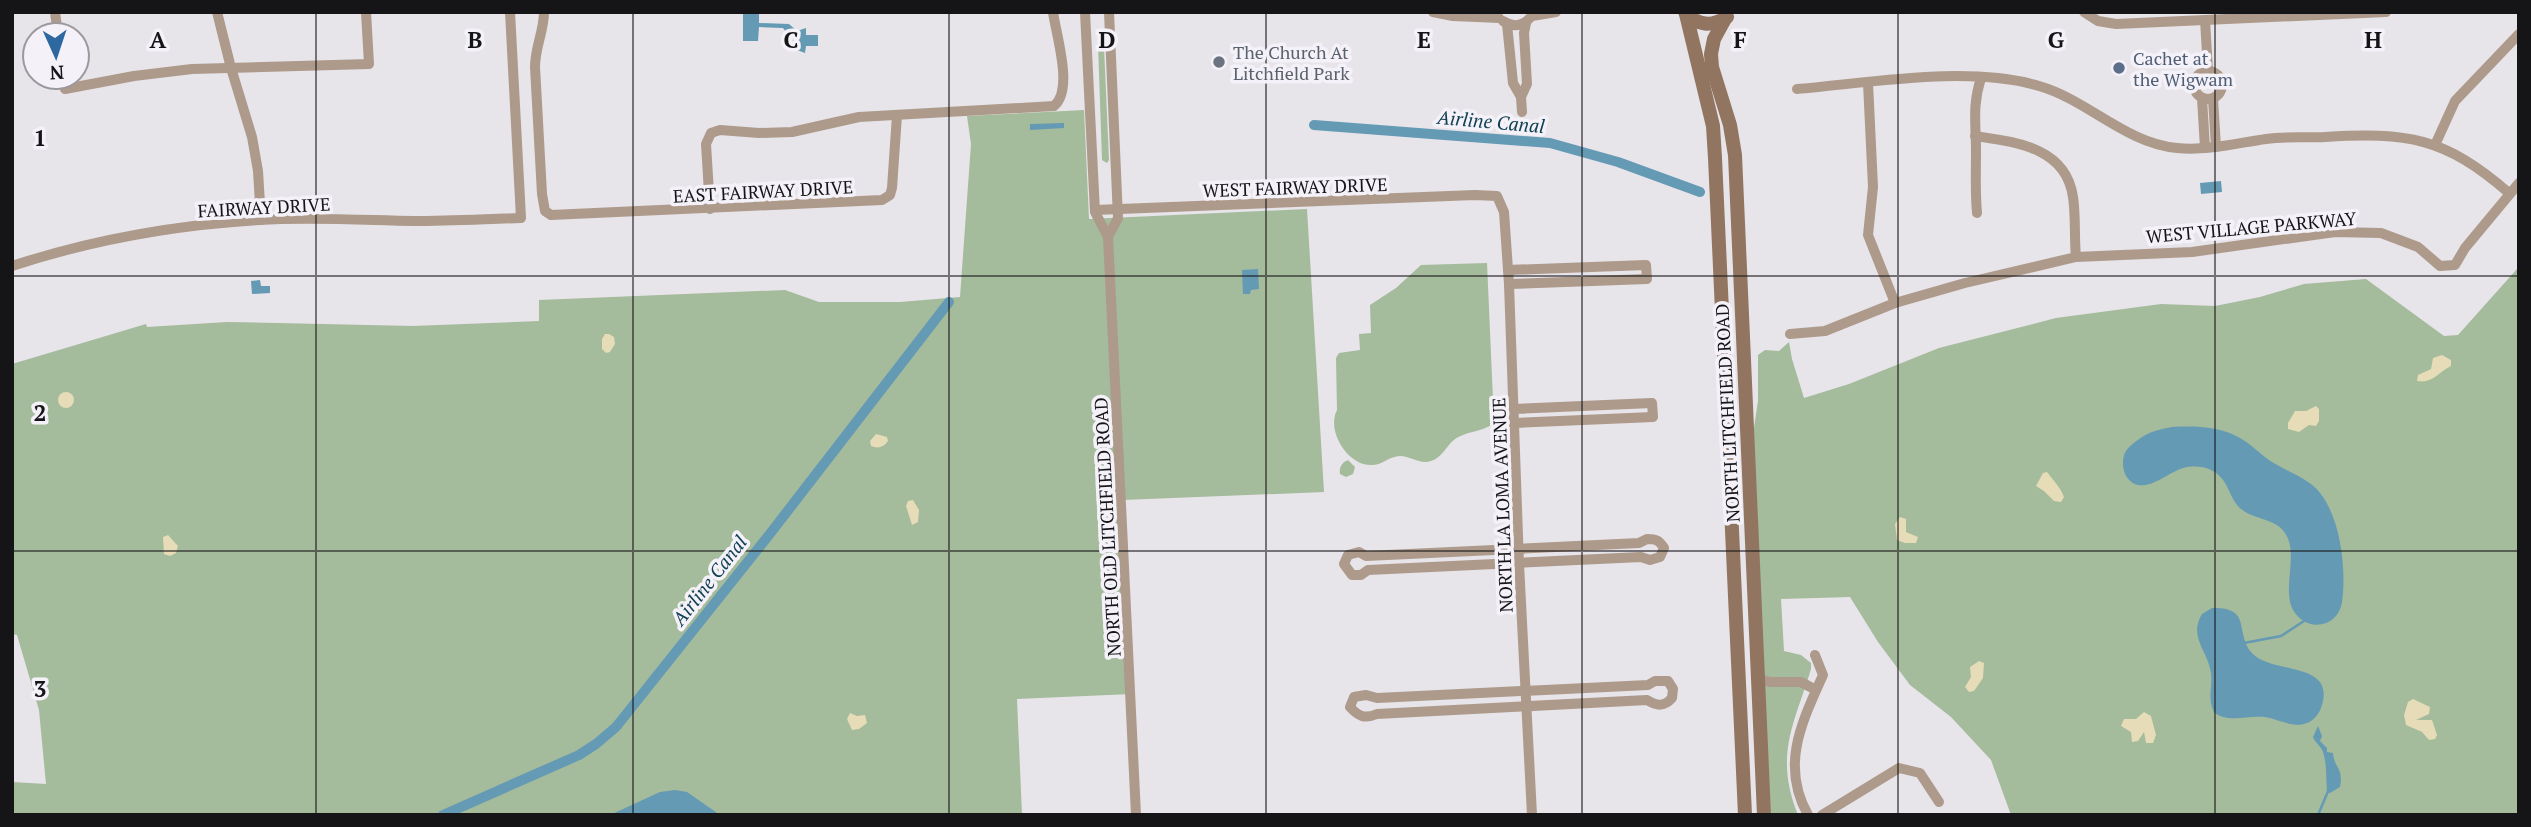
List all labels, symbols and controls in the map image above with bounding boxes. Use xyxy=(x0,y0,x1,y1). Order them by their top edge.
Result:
north arrow xyxy=(21,21,91,91)
text: A xyxy=(150,24,167,55)
text: B xyxy=(468,24,483,55)
text: C xyxy=(784,24,799,55)
text: D xyxy=(1099,24,1116,55)
text: E xyxy=(1417,24,1431,55)
text: F xyxy=(1733,24,1747,55)
text: G xyxy=(2048,24,2065,55)
text: H xyxy=(2364,24,2382,55)
place label: The Church At Litchfield Park xyxy=(1233,40,1350,85)
place label: Cachet at the Wigwam xyxy=(2133,46,2234,91)
marker: The Church At Litchfield Park xyxy=(1211,54,1227,70)
marker: Cachet at the Wigwam xyxy=(2111,60,2127,76)
text: N xyxy=(48,61,65,86)
water label: Airline Canal xyxy=(1435,104,1546,138)
text: 1 xyxy=(34,122,47,153)
street label: WEST FAIRWAY DRIVE xyxy=(1202,172,1388,202)
street label: EAST FAIRWAY DRIVE xyxy=(672,174,854,208)
street label: FAIRWAY DRIVE xyxy=(197,192,331,222)
street label: WEST VILLAGE PARKWAY xyxy=(2145,206,2358,248)
street label: NORTH LITCHFIELD ROAD xyxy=(1709,303,1745,523)
text: 2 xyxy=(34,397,47,428)
street label: NORTH OLD LITCHFIELD ROAD xyxy=(1088,397,1126,657)
street label: NORTH LA LOMA AVENUE xyxy=(1486,397,1518,613)
water label: Airline Canal xyxy=(665,529,752,631)
text: 3 xyxy=(34,673,47,704)

